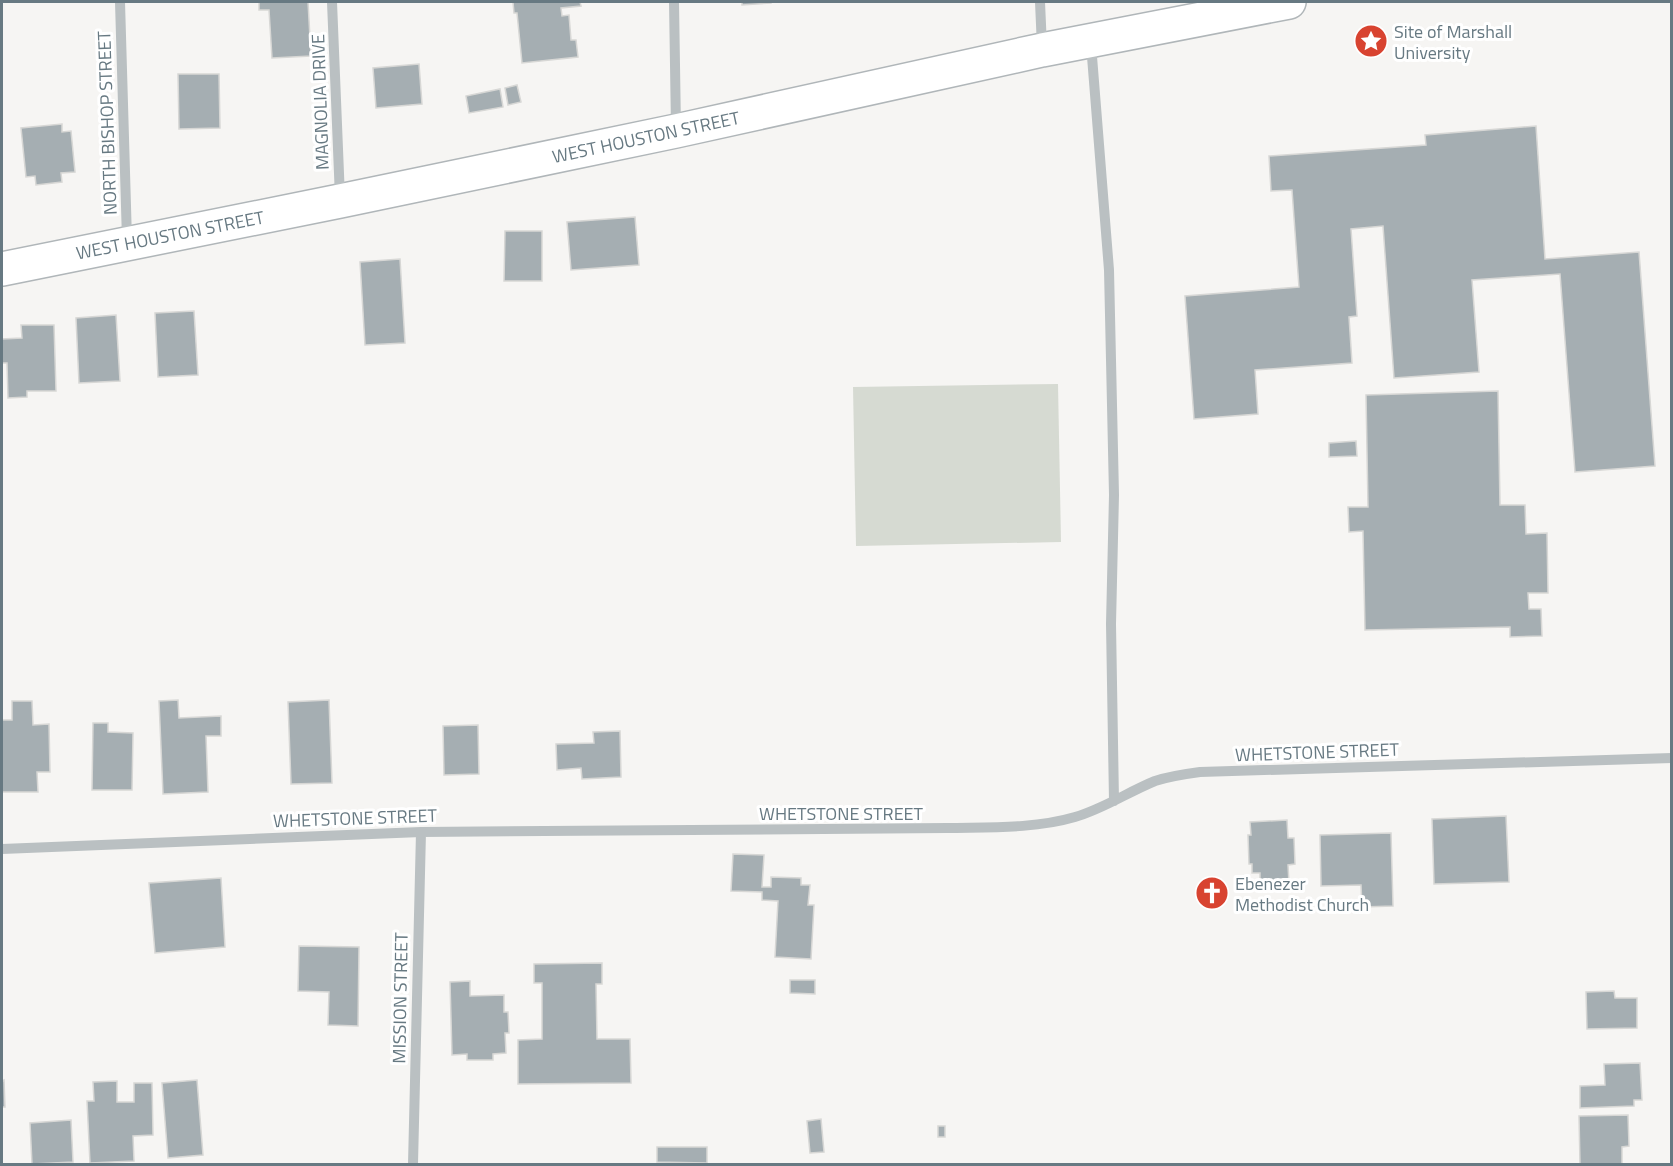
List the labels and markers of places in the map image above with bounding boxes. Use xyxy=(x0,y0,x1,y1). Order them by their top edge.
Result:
place label: Site of Marshall University xyxy=(1394,18,1512,66)
place icon: Site of Marshall University xyxy=(1353,23,1389,59)
place label: Ebenezer Methodist Church xyxy=(1235,870,1369,918)
church icon: Ebenezer Methodist Church xyxy=(1194,875,1230,911)

